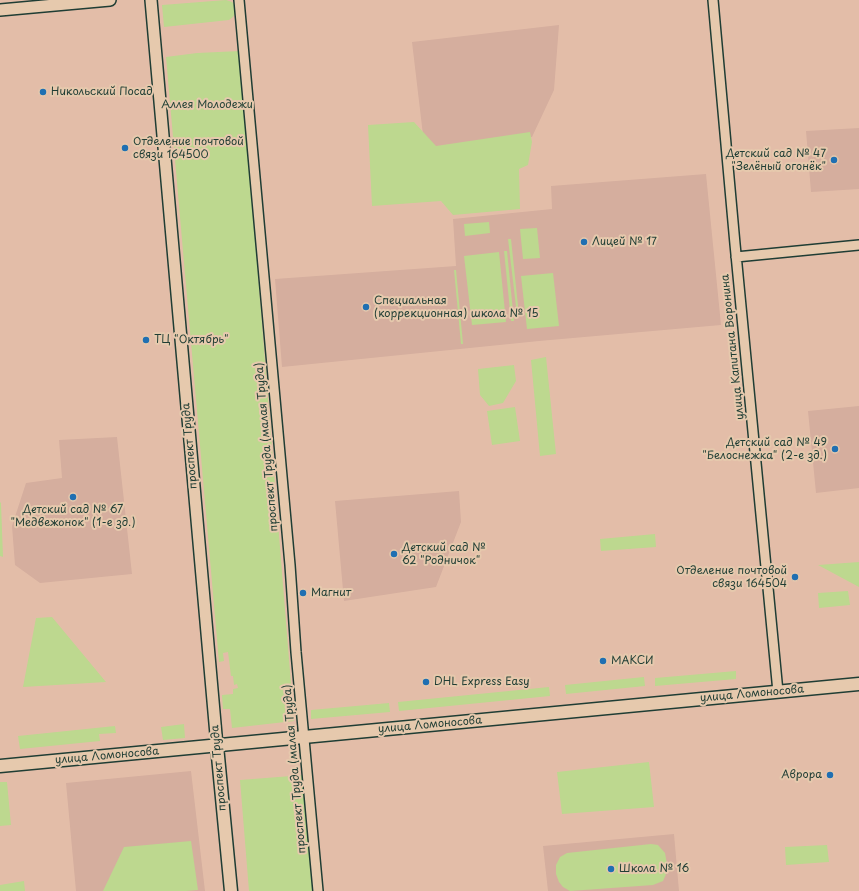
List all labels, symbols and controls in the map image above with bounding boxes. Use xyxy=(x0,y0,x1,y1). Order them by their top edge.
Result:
place label: Никольский Посад xyxy=(51,85,153,99)
marker: Никольский Посад xyxy=(38,87,48,97)
park label: Аллея Молодежи xyxy=(161,98,253,112)
place label: Отделение почтовой связи 164500 xyxy=(133,135,244,161)
marker: Отделение почтовой связи 164500 xyxy=(120,143,130,153)
place label: Детский сад № 47 "Зелёный огонёк" xyxy=(726,147,826,173)
marker: Детский сад № 47 "Зелёный огонёк" xyxy=(829,155,839,165)
place label: Лицей № 17 xyxy=(592,235,657,249)
marker: Лицей № 17 xyxy=(579,237,589,247)
street label: улица Капитана Воронина xyxy=(719,273,747,421)
place label: Специальная (коррекционная) школа № 15 xyxy=(374,294,539,320)
marker: Специальная (коррекционная) школа № 15 xyxy=(361,302,371,312)
place label: ТЦ "Октябрь" xyxy=(154,333,229,347)
marker: ТЦ "Октябрь" xyxy=(141,335,151,345)
street label: проспект Труда (малая Труда) xyxy=(253,362,281,532)
street label: проспект Труда xyxy=(180,402,200,490)
place label: Детский сад № 49 "Белоснежка" (2-е зд.) xyxy=(702,436,827,462)
marker: Детский сад № 49 "Белоснежка" (2-е зд.) xyxy=(830,444,840,454)
marker: Детский сад № 67 "Медвежонок" (1-е зд.) xyxy=(68,492,78,502)
place label: Детский сад № 67 "Медвежонок" (1-е зд.) xyxy=(11,503,135,529)
place label: Детский сад № 62 "Родничок" xyxy=(402,541,486,567)
marker: Детский сад № 62 "Родничок" xyxy=(389,549,399,559)
place label: Отделение почтовой связи 164504 xyxy=(676,564,787,590)
marker: Отделение почтовой связи 164504 xyxy=(790,572,800,582)
place label: Магнит xyxy=(311,586,351,600)
marker: Магнит xyxy=(298,588,308,598)
place label: МАКСИ xyxy=(611,654,654,668)
marker: МАКСИ xyxy=(598,656,608,666)
place label: DHL Express Easy xyxy=(434,675,529,689)
marker: DHL Express Easy xyxy=(421,677,431,687)
street label: улица Ломоносова xyxy=(699,683,805,705)
street label: проспект Труда (малая Труда) xyxy=(281,684,309,854)
street label: улица Ломоносова xyxy=(377,714,483,736)
street label: проспект Труда xyxy=(209,724,229,812)
street label: улица Ломоносова xyxy=(54,745,160,767)
place label: Аврора xyxy=(781,768,822,782)
marker: Аврора xyxy=(825,770,835,780)
place label: Школа № 16 xyxy=(619,862,689,876)
marker: Школа № 16 xyxy=(606,864,616,874)

